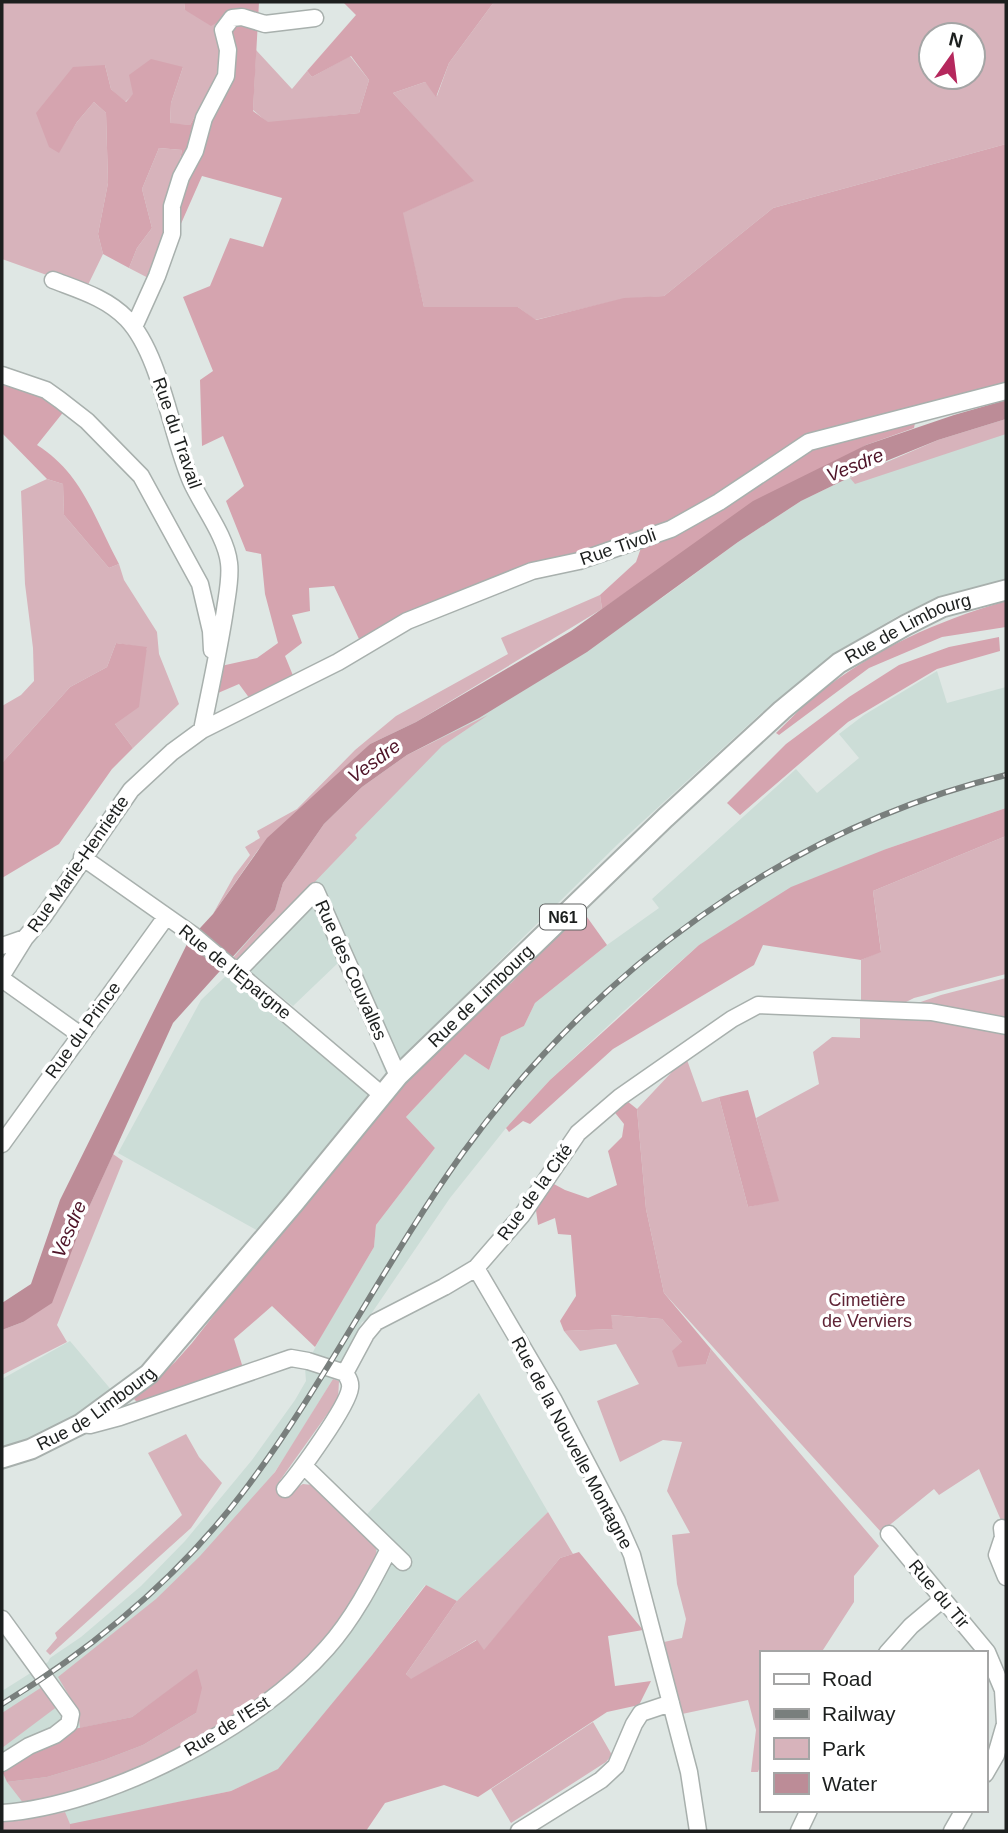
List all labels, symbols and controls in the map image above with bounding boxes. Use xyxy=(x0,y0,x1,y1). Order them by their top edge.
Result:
north arrow xyxy=(917,21,987,91)
text: N xyxy=(947,28,965,52)
street label: Rue du Travail xyxy=(149,375,205,491)
water label: Vesdre xyxy=(823,444,887,486)
street label: Rue Tivoli xyxy=(577,525,659,569)
street label: Rue de Limbourg xyxy=(841,590,973,668)
water label: Vesdre xyxy=(344,735,404,787)
street label: Rue Marie-Henriette xyxy=(23,792,133,936)
street label: Rue des Couvalles xyxy=(311,897,391,1043)
road number: N61 xyxy=(540,904,586,930)
street label: Rue de l'Epargne xyxy=(175,921,295,1023)
street label: Rue de Limbourg xyxy=(424,941,537,1051)
street label: Rue du Prince xyxy=(41,978,125,1082)
street label: Rue de la Cité xyxy=(493,1140,577,1244)
water label: Vesdre xyxy=(48,1198,90,1260)
park label: Cimetière de Verviers xyxy=(822,1290,912,1331)
street label: Rue de la Nouvelle Montagne xyxy=(508,1334,636,1552)
street label: Rue de Limbourg xyxy=(33,1363,160,1455)
street label: Rue du Tir xyxy=(905,1556,973,1632)
legend xyxy=(760,1651,987,1812)
text: Road xyxy=(822,1667,872,1690)
street label: Rue de l'Est xyxy=(181,1692,273,1760)
text: Railway xyxy=(822,1702,896,1725)
text: Park xyxy=(822,1737,866,1760)
text: Water xyxy=(822,1772,877,1795)

